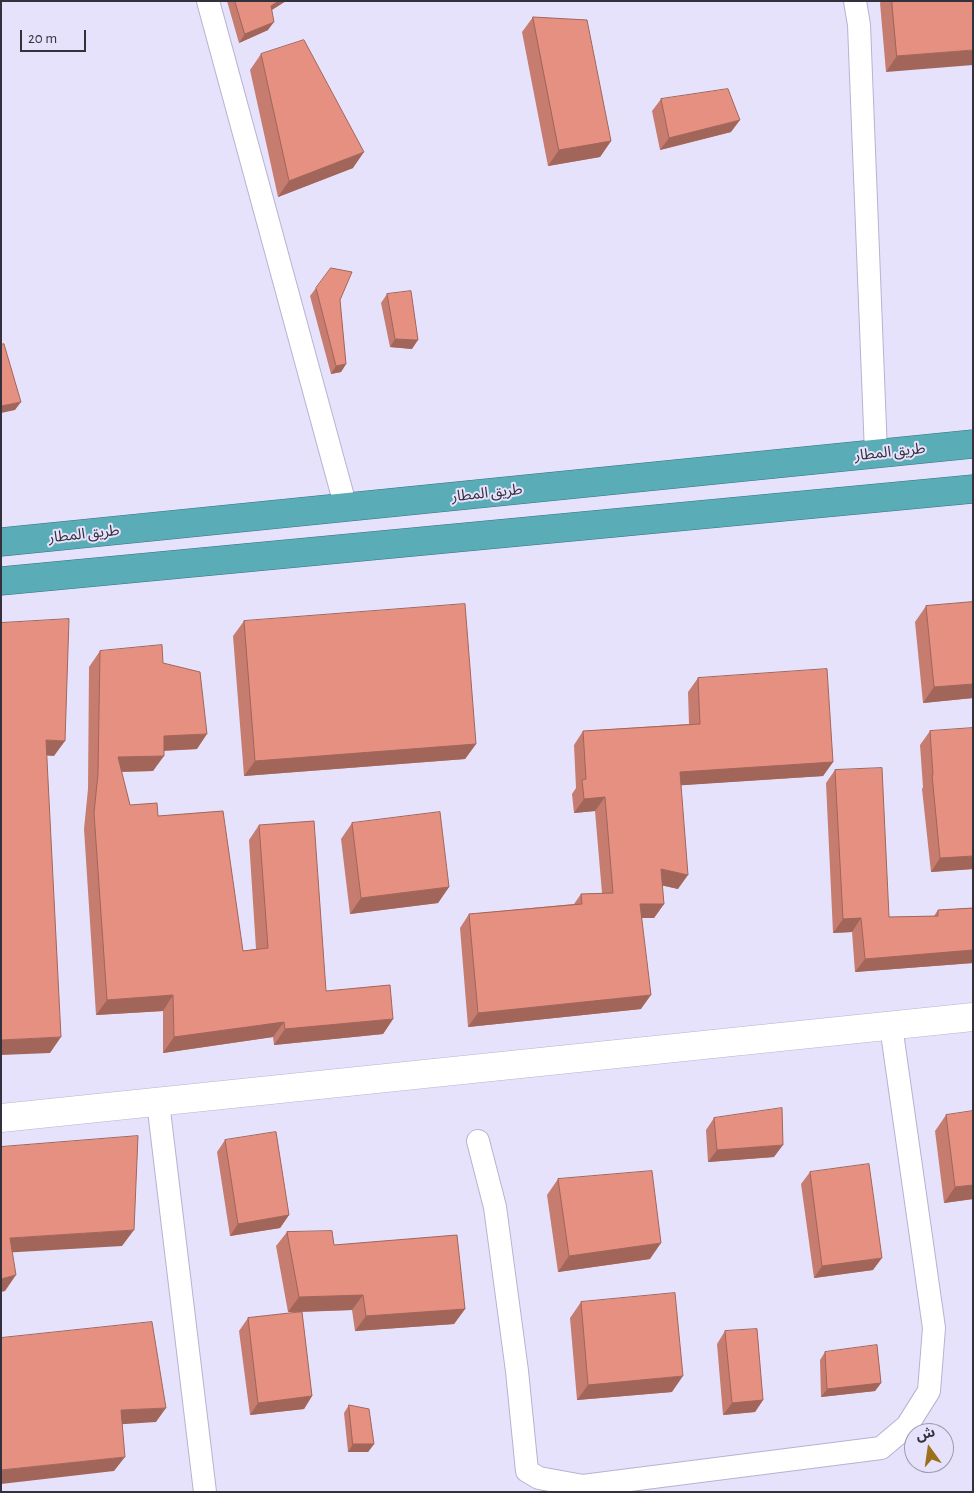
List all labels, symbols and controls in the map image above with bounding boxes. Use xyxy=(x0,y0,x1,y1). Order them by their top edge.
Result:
scale bar xyxy=(22,20,89,52)
text: 20 m xyxy=(28,31,57,46)
street label: طريق المطار xyxy=(854,439,926,465)
street label: طريق المطار xyxy=(451,480,523,506)
street label: طريق المطار xyxy=(48,521,120,547)
north arrow xyxy=(904,1423,954,1473)
text: ش xyxy=(915,1425,937,1444)

